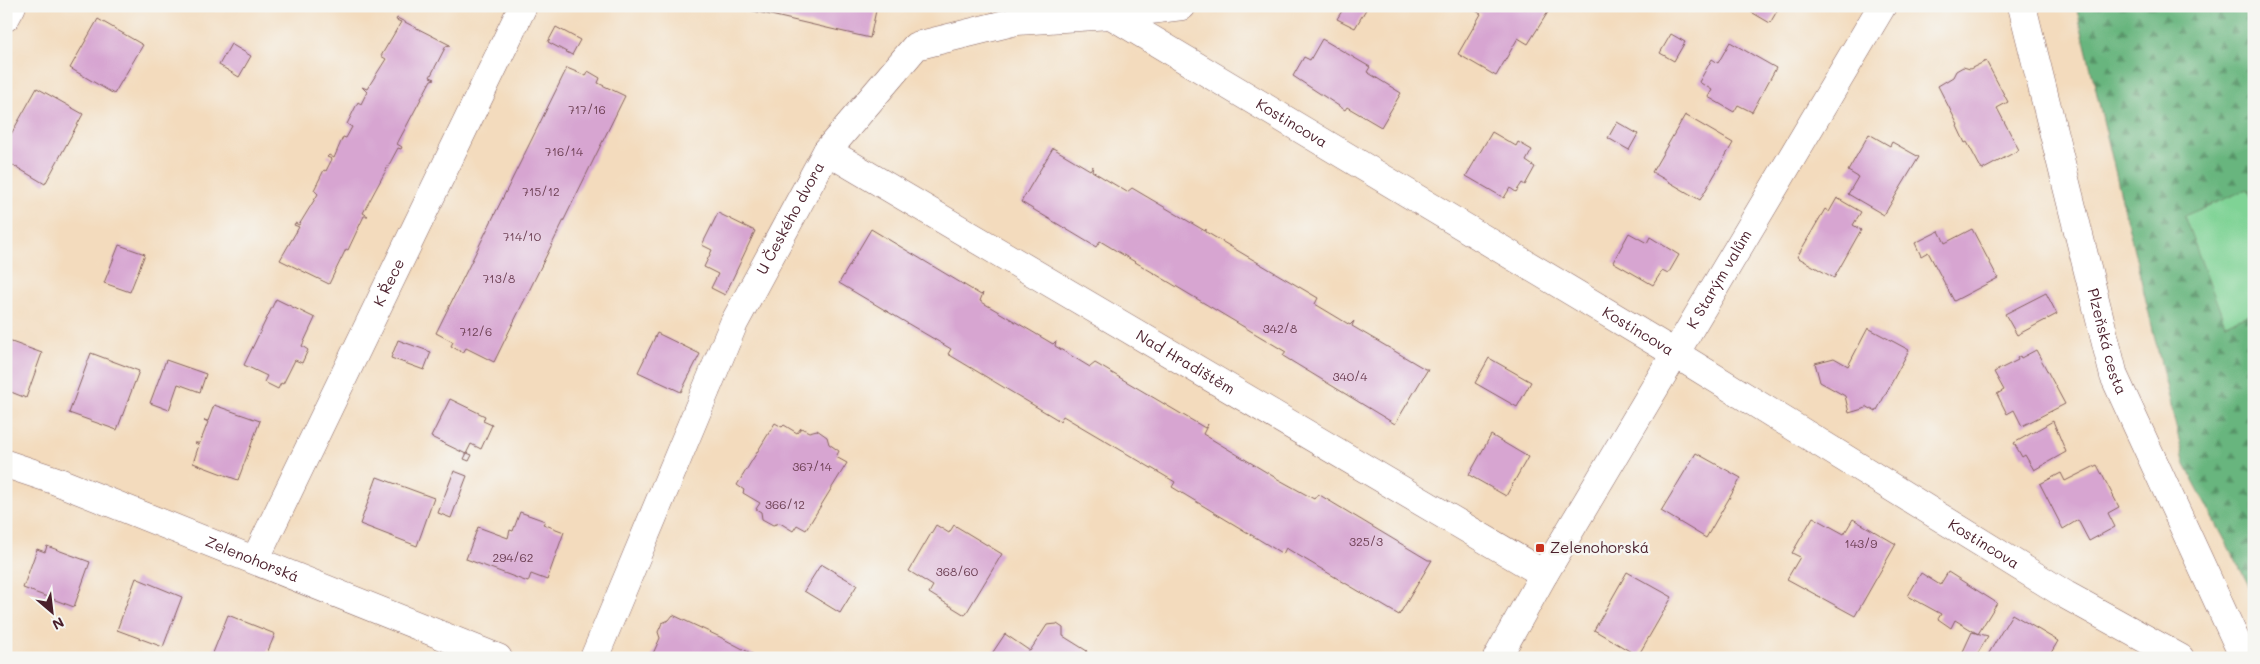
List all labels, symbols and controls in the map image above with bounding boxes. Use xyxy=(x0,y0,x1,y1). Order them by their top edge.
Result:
street label: Kostincova xyxy=(1253,93,1331,152)
house number: 717/16 xyxy=(568,101,606,117)
house number: 716/14 xyxy=(545,143,583,159)
street label: U Českého dvora xyxy=(751,158,828,278)
house number: 715/12 xyxy=(522,183,560,199)
street label: K Starým valům xyxy=(1681,226,1756,332)
house number: 714/10 xyxy=(503,228,542,244)
street label: K Řece xyxy=(368,255,408,310)
house number: 713/8 xyxy=(483,270,515,286)
street label: Plzeňská cesta xyxy=(2084,286,2132,398)
street label: Kostincova xyxy=(1599,301,1678,359)
house number: 342/8 xyxy=(1263,320,1297,336)
house number: 712/6 xyxy=(460,323,492,339)
street label: Nad Hradištěm xyxy=(1133,325,1239,398)
house number: 340/4 xyxy=(1333,368,1367,384)
house number: 367/14 xyxy=(792,458,832,474)
house number: 366/12 xyxy=(765,496,805,512)
street label: Kostincova xyxy=(1945,514,2023,573)
street label: Zelenohorská xyxy=(203,531,302,586)
house number: 325/3 xyxy=(1349,533,1383,549)
house number: 143/9 xyxy=(1845,535,1877,551)
place label: Zelenohorská xyxy=(1550,537,1649,557)
marker: Zelenohorská xyxy=(1534,542,1546,554)
house number: 294/62 xyxy=(492,549,534,565)
house number: 368/60 xyxy=(936,563,979,579)
north arrow xyxy=(28,586,78,636)
text: N xyxy=(49,613,67,635)

